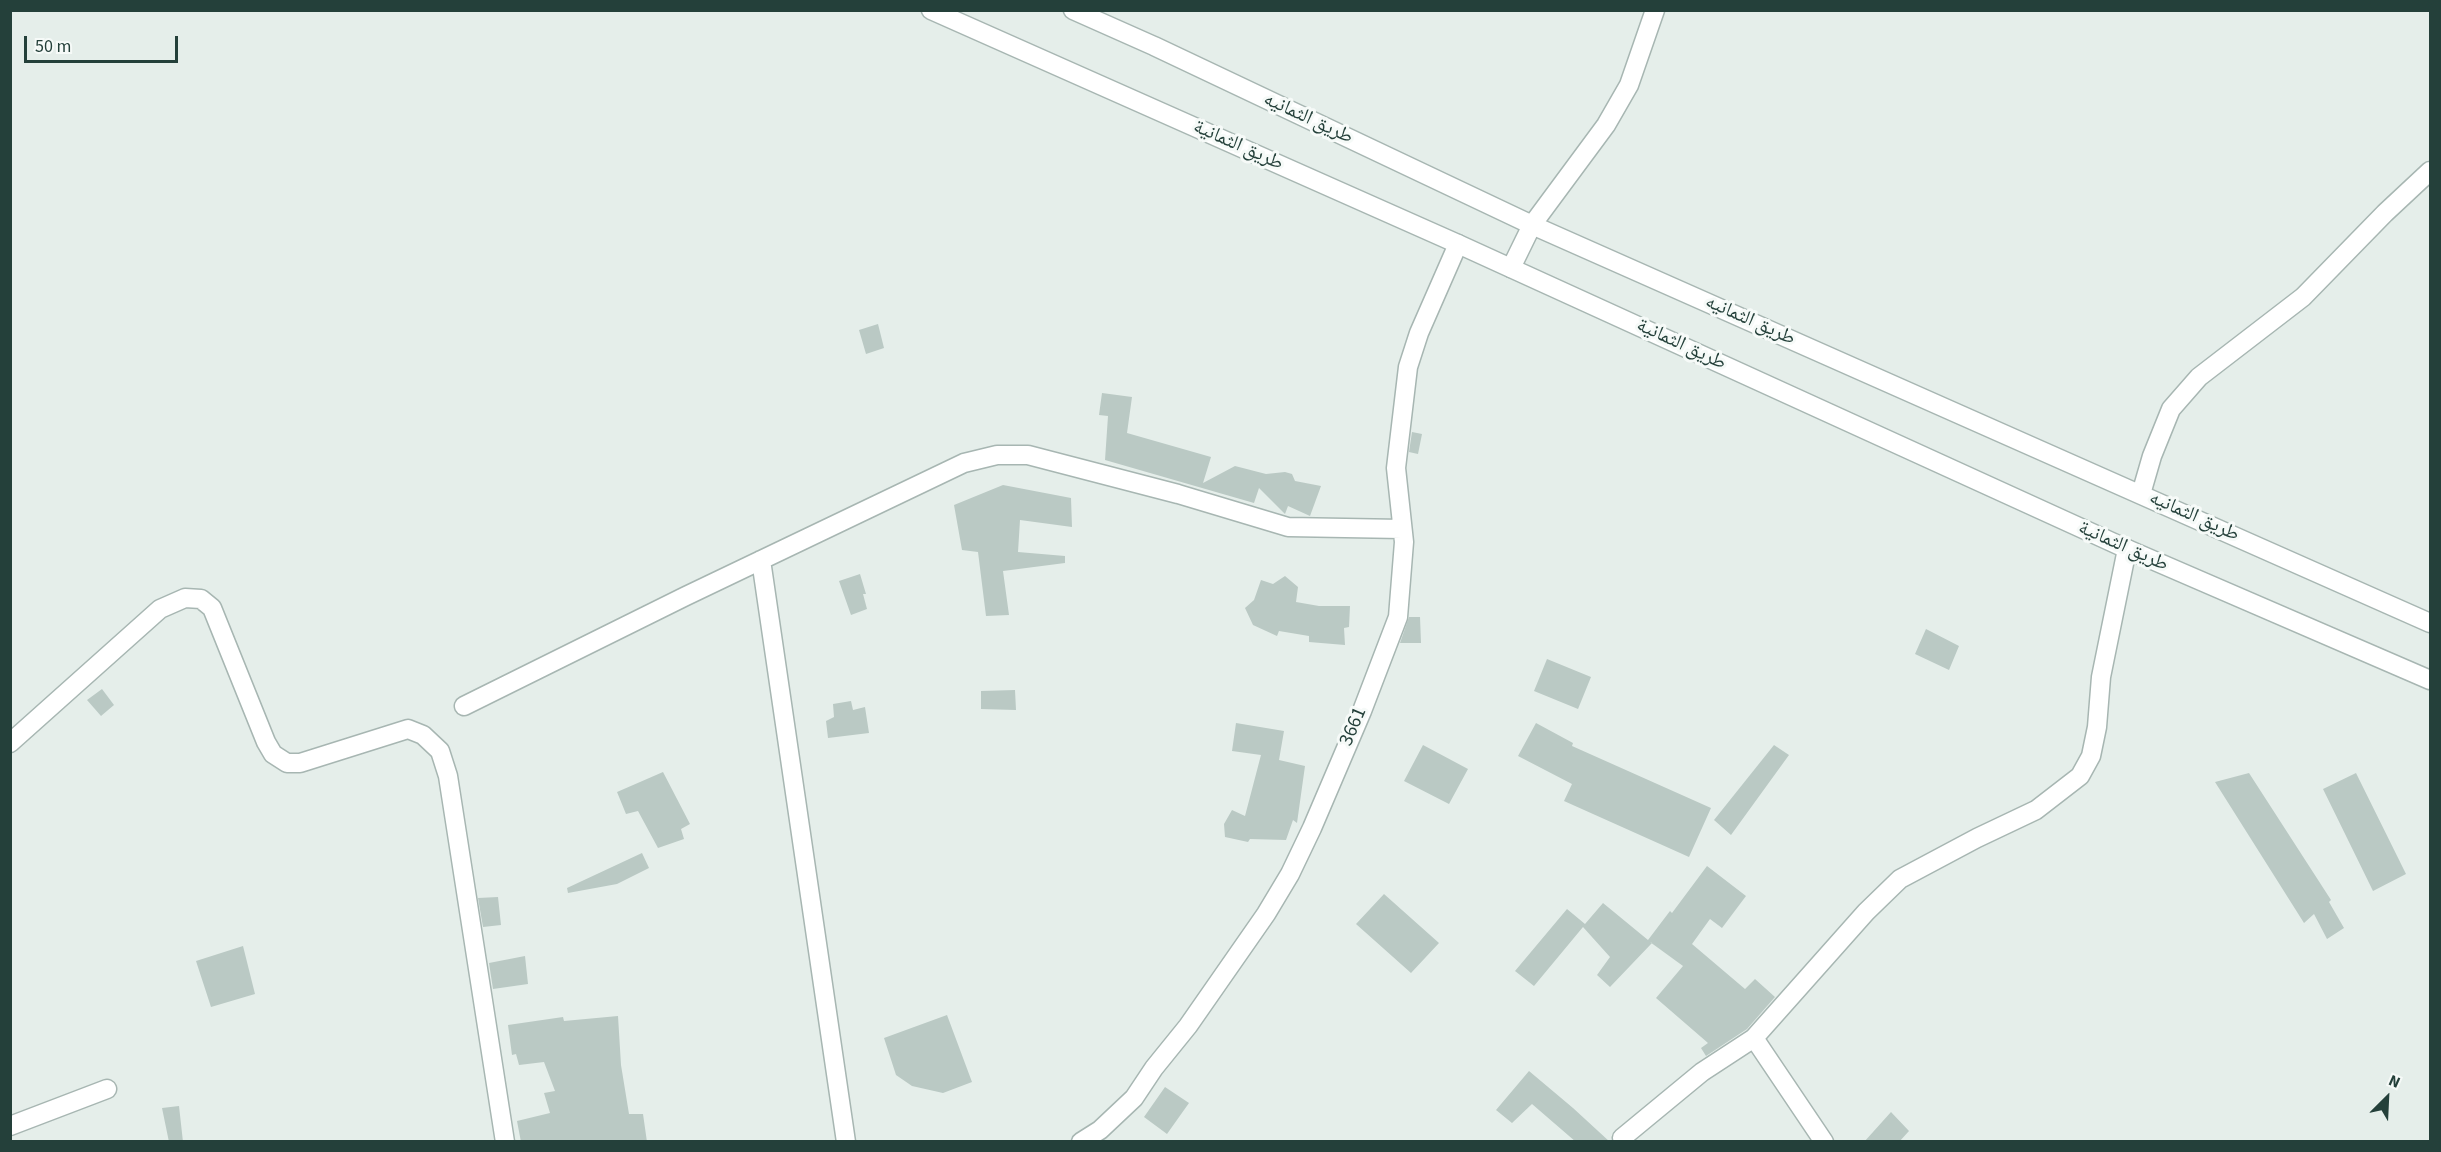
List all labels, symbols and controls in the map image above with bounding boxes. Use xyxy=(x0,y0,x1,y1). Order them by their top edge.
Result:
scale bar xyxy=(27,24,182,62)
text: 50 m xyxy=(35,34,71,59)
street label: طريق الثمانيه xyxy=(1259,88,1357,150)
street label: طريق الثمانية xyxy=(1189,115,1287,177)
street label: طريق الثمانيه xyxy=(1701,290,1799,352)
street label: طريق الثمانية xyxy=(1632,314,1730,376)
street label: طريق الثمانيه xyxy=(2145,486,2243,548)
street label: طريق الثمانية xyxy=(2074,516,2172,578)
street label: 3661 xyxy=(1335,704,1373,750)
north arrow xyxy=(2357,1068,2417,1128)
text: N xyxy=(2385,1069,2404,1094)

